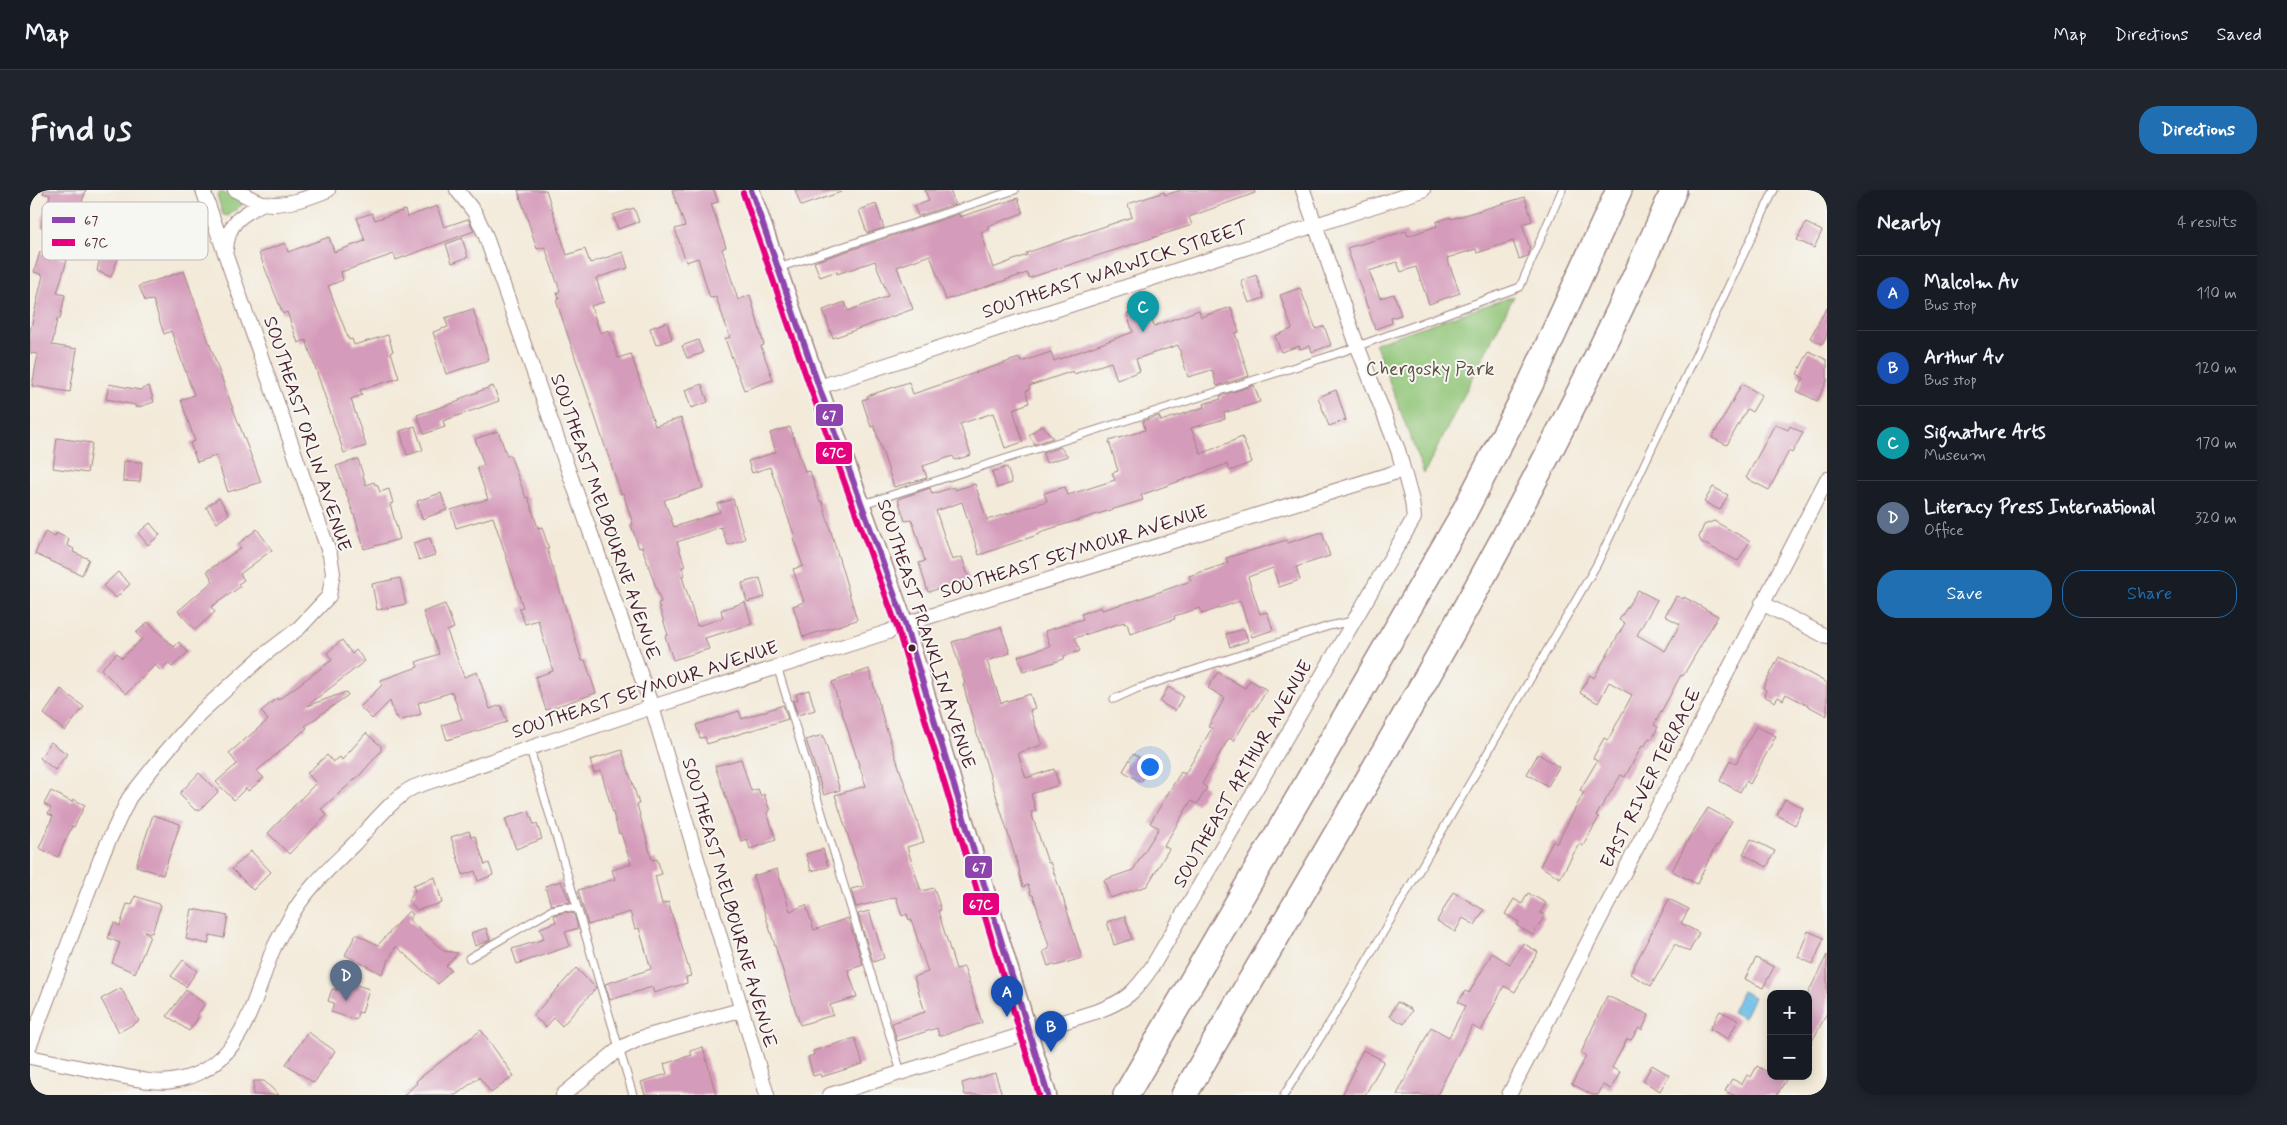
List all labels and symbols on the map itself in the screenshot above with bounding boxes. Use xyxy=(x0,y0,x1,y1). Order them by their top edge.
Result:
legend xyxy=(42,202,208,260)
text: 67 xyxy=(84,212,98,230)
street label: SOUTHEAST WARWICK STREET xyxy=(978,216,1252,324)
text: 67C xyxy=(84,234,108,252)
pin: C xyxy=(1127,291,1159,332)
street label: SOUTHEAST ORLIN AVENUE xyxy=(257,313,357,555)
park label: Chergosky Park xyxy=(1366,357,1495,383)
street label: SOUTHEAST MELBOURNE AVENUE xyxy=(544,371,666,663)
line badge: 67 xyxy=(815,403,844,427)
text: 67 xyxy=(822,407,836,425)
line badge: 67C xyxy=(815,441,853,465)
text: 67C xyxy=(822,444,846,462)
street label: SOUTHEAST FRANKLIN AVENUE xyxy=(871,496,981,772)
street label: SOUTHEAST SEYMOUR AVENUE xyxy=(937,499,1211,605)
street label: SOUTHEAST SEYMOUR AVENUE xyxy=(509,635,781,745)
unlabelled marker xyxy=(907,643,917,653)
street label: SOUTHEAST ARTHUR AVENUE xyxy=(1167,656,1319,892)
street label: EAST RIVER TERRACE xyxy=(1595,684,1707,872)
your location xyxy=(1137,754,1163,780)
street label: SOUTHEAST MELBOURNE AVENUE xyxy=(676,755,782,1051)
line badge: 67 xyxy=(964,855,993,879)
text: 67 xyxy=(972,859,986,877)
line badge: 67C xyxy=(962,892,1000,916)
text: 67C xyxy=(969,896,993,914)
pin: D xyxy=(330,960,362,1001)
pin: A xyxy=(991,976,1023,1017)
pin: B xyxy=(1035,1011,1067,1052)

